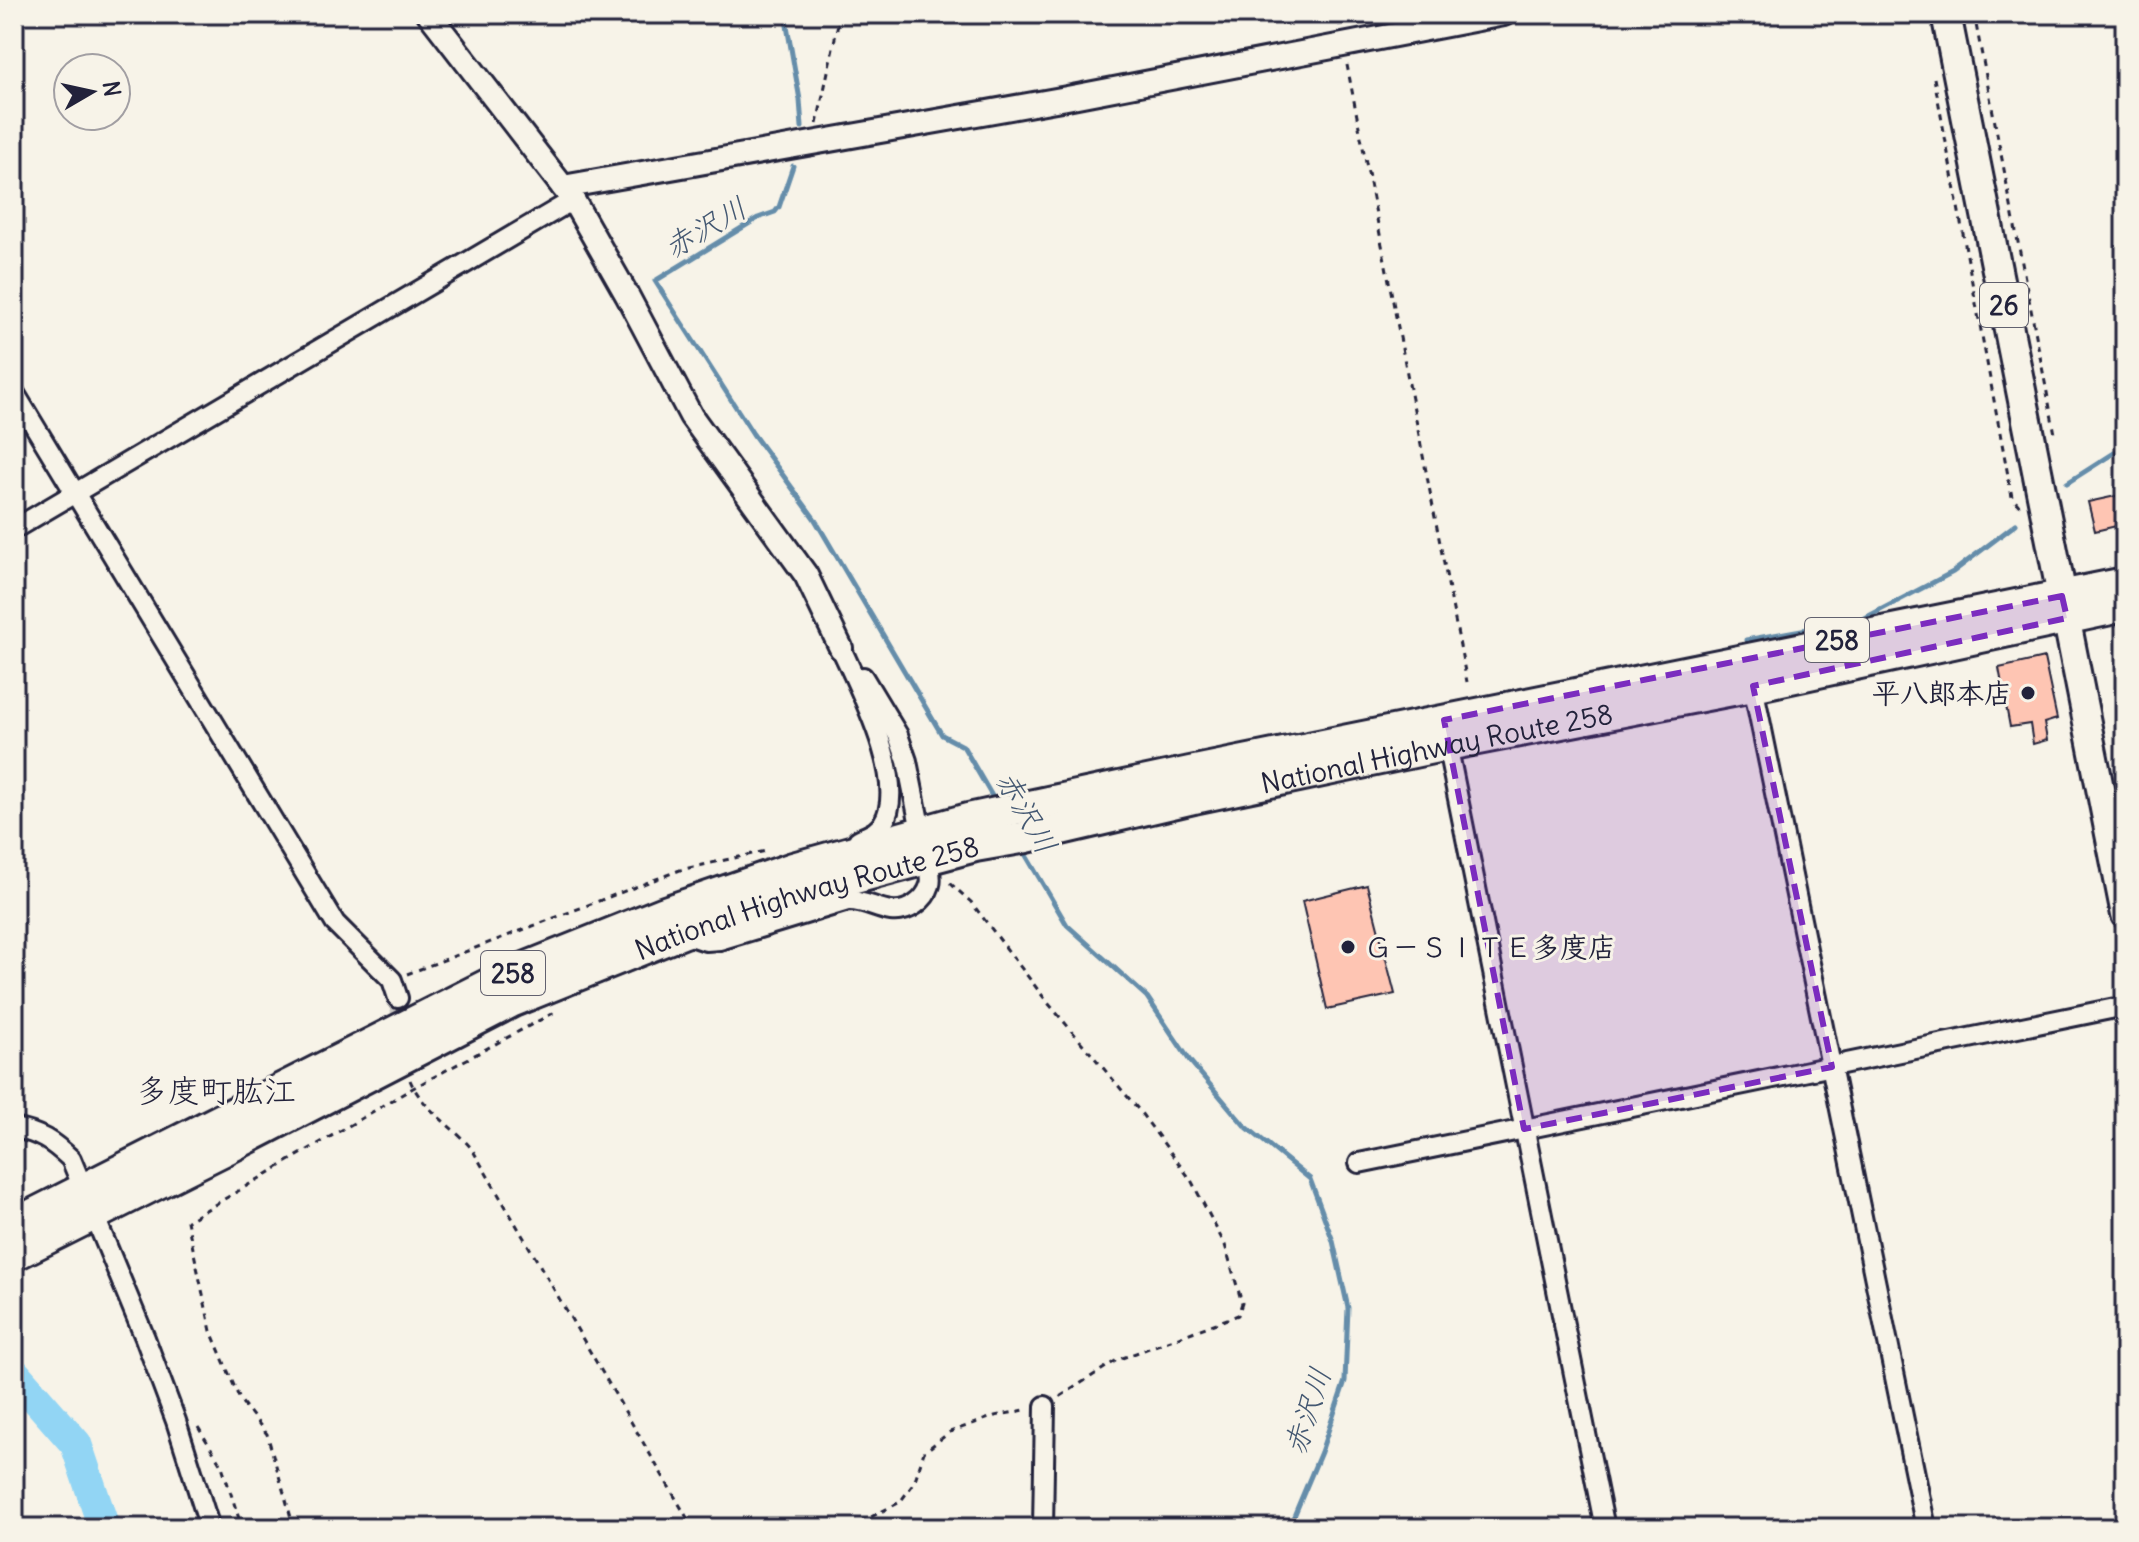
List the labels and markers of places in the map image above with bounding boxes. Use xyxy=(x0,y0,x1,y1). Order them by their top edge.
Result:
place label: 平八郎本店 xyxy=(1872,675,2012,711)
marker: 平八郎本店 xyxy=(2019,684,2037,702)
place label: Ｇ－ＳＩＴＥ多度店 xyxy=(1364,929,1616,965)
marker: Ｇ－ＳＩＴＥ多度店 xyxy=(1339,938,1357,956)

